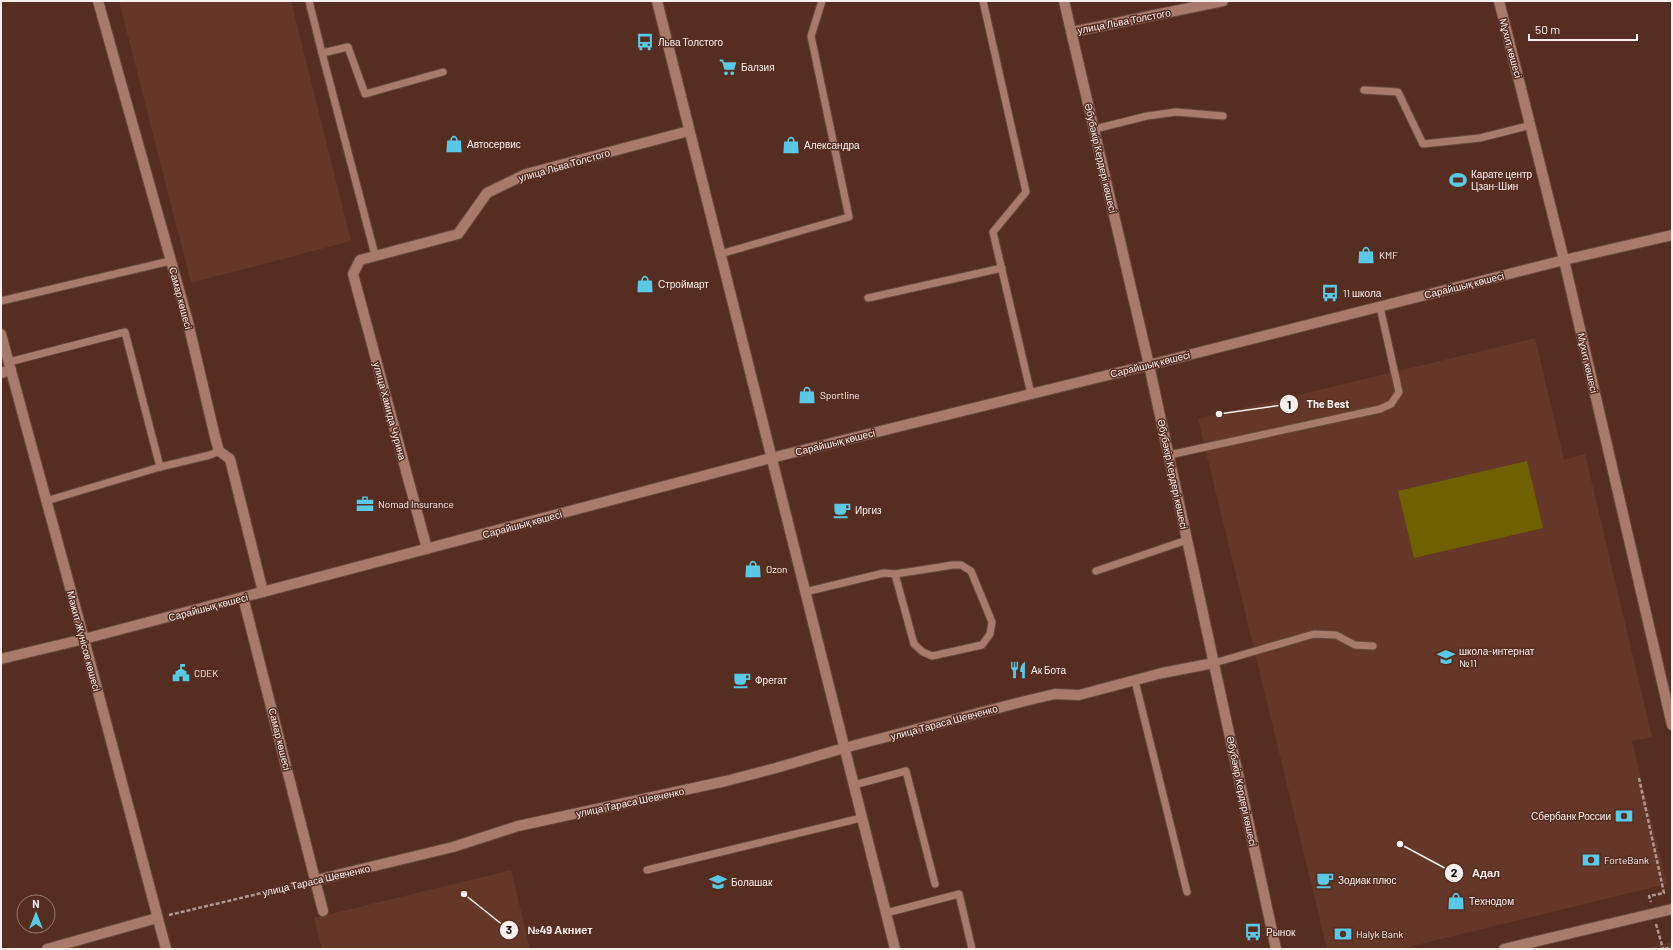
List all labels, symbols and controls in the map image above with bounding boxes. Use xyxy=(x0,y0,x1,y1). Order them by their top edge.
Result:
street label: улица Льва Толстого xyxy=(1076,6,1172,36)
scale bar xyxy=(1529,16,1637,42)
street label: Мұхит көшесі xyxy=(1497,17,1525,79)
text: 50 m xyxy=(1535,22,1560,36)
bus stop icon: Льва Толстого xyxy=(635,32,655,52)
place label: Льва Толстого xyxy=(658,36,723,48)
supermarket icon: Балзия xyxy=(718,57,738,77)
place label: Балзия xyxy=(741,61,775,73)
street label: Әбубәкір Кердері көшесі xyxy=(1083,102,1119,214)
shop icon: Автосервис xyxy=(444,134,464,154)
shop icon: Александра xyxy=(781,135,801,155)
place label: Автосервис xyxy=(467,138,521,150)
place label: Александра xyxy=(804,139,860,151)
street label: улица Льва Толстого xyxy=(517,146,612,184)
place label: Карате центр Цзан-Шин xyxy=(1471,168,1533,192)
sports icon: Карате центр Цзан-Шин xyxy=(1448,170,1468,190)
shop icon: KMF xyxy=(1356,245,1376,265)
place label: KMF xyxy=(1379,249,1398,261)
street label: Самар көшесі xyxy=(167,266,195,330)
street label: Сарайшық көшесі xyxy=(1423,269,1505,301)
shop icon: Строймарт xyxy=(635,274,655,294)
place label: Строймарт xyxy=(658,278,709,290)
bus stop icon: 11 школа xyxy=(1320,283,1340,303)
place label: 11 школа xyxy=(1343,287,1382,299)
street label: Мұхит көшесі xyxy=(1575,332,1601,394)
street label: Сарайшық көшесі xyxy=(1109,348,1191,380)
street label: улица Хамида Чурина xyxy=(371,360,409,462)
shop icon: Sportline xyxy=(797,385,817,405)
place label: Sportline xyxy=(820,389,860,401)
callout: The Best xyxy=(1279,393,1358,416)
text: 1 xyxy=(1287,397,1291,411)
text: The Best xyxy=(1306,397,1350,410)
street label: Әбубәкір Кердері көшесі xyxy=(1155,418,1191,530)
street label: Сарайшық көшесі xyxy=(794,426,876,458)
office icon: Nomad Insurance xyxy=(355,494,375,514)
place label: Nomad Insurance xyxy=(378,498,454,510)
cafe icon: Иргиз xyxy=(832,500,852,520)
place label: Иргиз xyxy=(855,504,882,516)
street label: Сарайшық көшесі xyxy=(481,508,563,540)
shop icon: Ozon xyxy=(743,559,763,579)
place label: Ozon xyxy=(766,563,788,575)
street label: Мәжит Жүнісов көшесі xyxy=(65,589,103,693)
street label: Сарайшық көшесі xyxy=(167,591,249,623)
place label: школа-интернат №11 xyxy=(1459,645,1535,669)
school or university icon: школа-интернат №11 xyxy=(1436,647,1456,667)
restaurant icon: Ак Бота xyxy=(1008,660,1028,680)
public building icon: CDEK xyxy=(171,663,191,683)
place label: Ак Бота xyxy=(1031,664,1066,676)
place label: CDEK xyxy=(194,667,218,679)
cafe icon: Фрегат xyxy=(732,670,752,690)
place label: Фрегат xyxy=(755,674,787,686)
street label: улица Тараса Шевченко xyxy=(889,702,999,742)
street label: Самар көшесі xyxy=(266,707,294,771)
street label: Әбубәкір Кердері көшесі xyxy=(1224,735,1260,847)
street label: улица Тараса Шевченко xyxy=(575,785,686,819)
bank icon: Сбербанк России xyxy=(1614,806,1634,826)
place label: Сбербанк России xyxy=(1531,810,1611,822)
bank icon: ForteBank xyxy=(1581,850,1601,870)
place label: ForteBank xyxy=(1604,854,1649,866)
callout: Адал xyxy=(1444,861,1508,884)
street label: улица Тараса Шевченко xyxy=(261,862,372,898)
text: 2 xyxy=(1451,865,1458,879)
text: Адал xyxy=(1472,866,1500,879)
cafe icon: Зодиак плюс xyxy=(1315,870,1335,890)
school or university icon: Болашак xyxy=(708,872,728,892)
place label: Зодиак плюс xyxy=(1338,874,1397,886)
place label: Болашак xyxy=(731,876,773,888)
shop icon: Технодом xyxy=(1446,891,1466,911)
north arrow xyxy=(16,894,56,934)
place label: Технодом xyxy=(1469,895,1514,907)
text: N xyxy=(32,897,40,910)
callout: №49 Акниет xyxy=(499,919,600,942)
text: 3 xyxy=(506,922,512,936)
bus stop icon: Рынок xyxy=(1243,922,1263,942)
text: №49 Акниет xyxy=(527,923,593,936)
bank icon: Halyk Bank xyxy=(1333,924,1353,944)
place label: Рынок xyxy=(1266,926,1296,938)
place label: Halyk Bank xyxy=(1356,928,1403,940)

